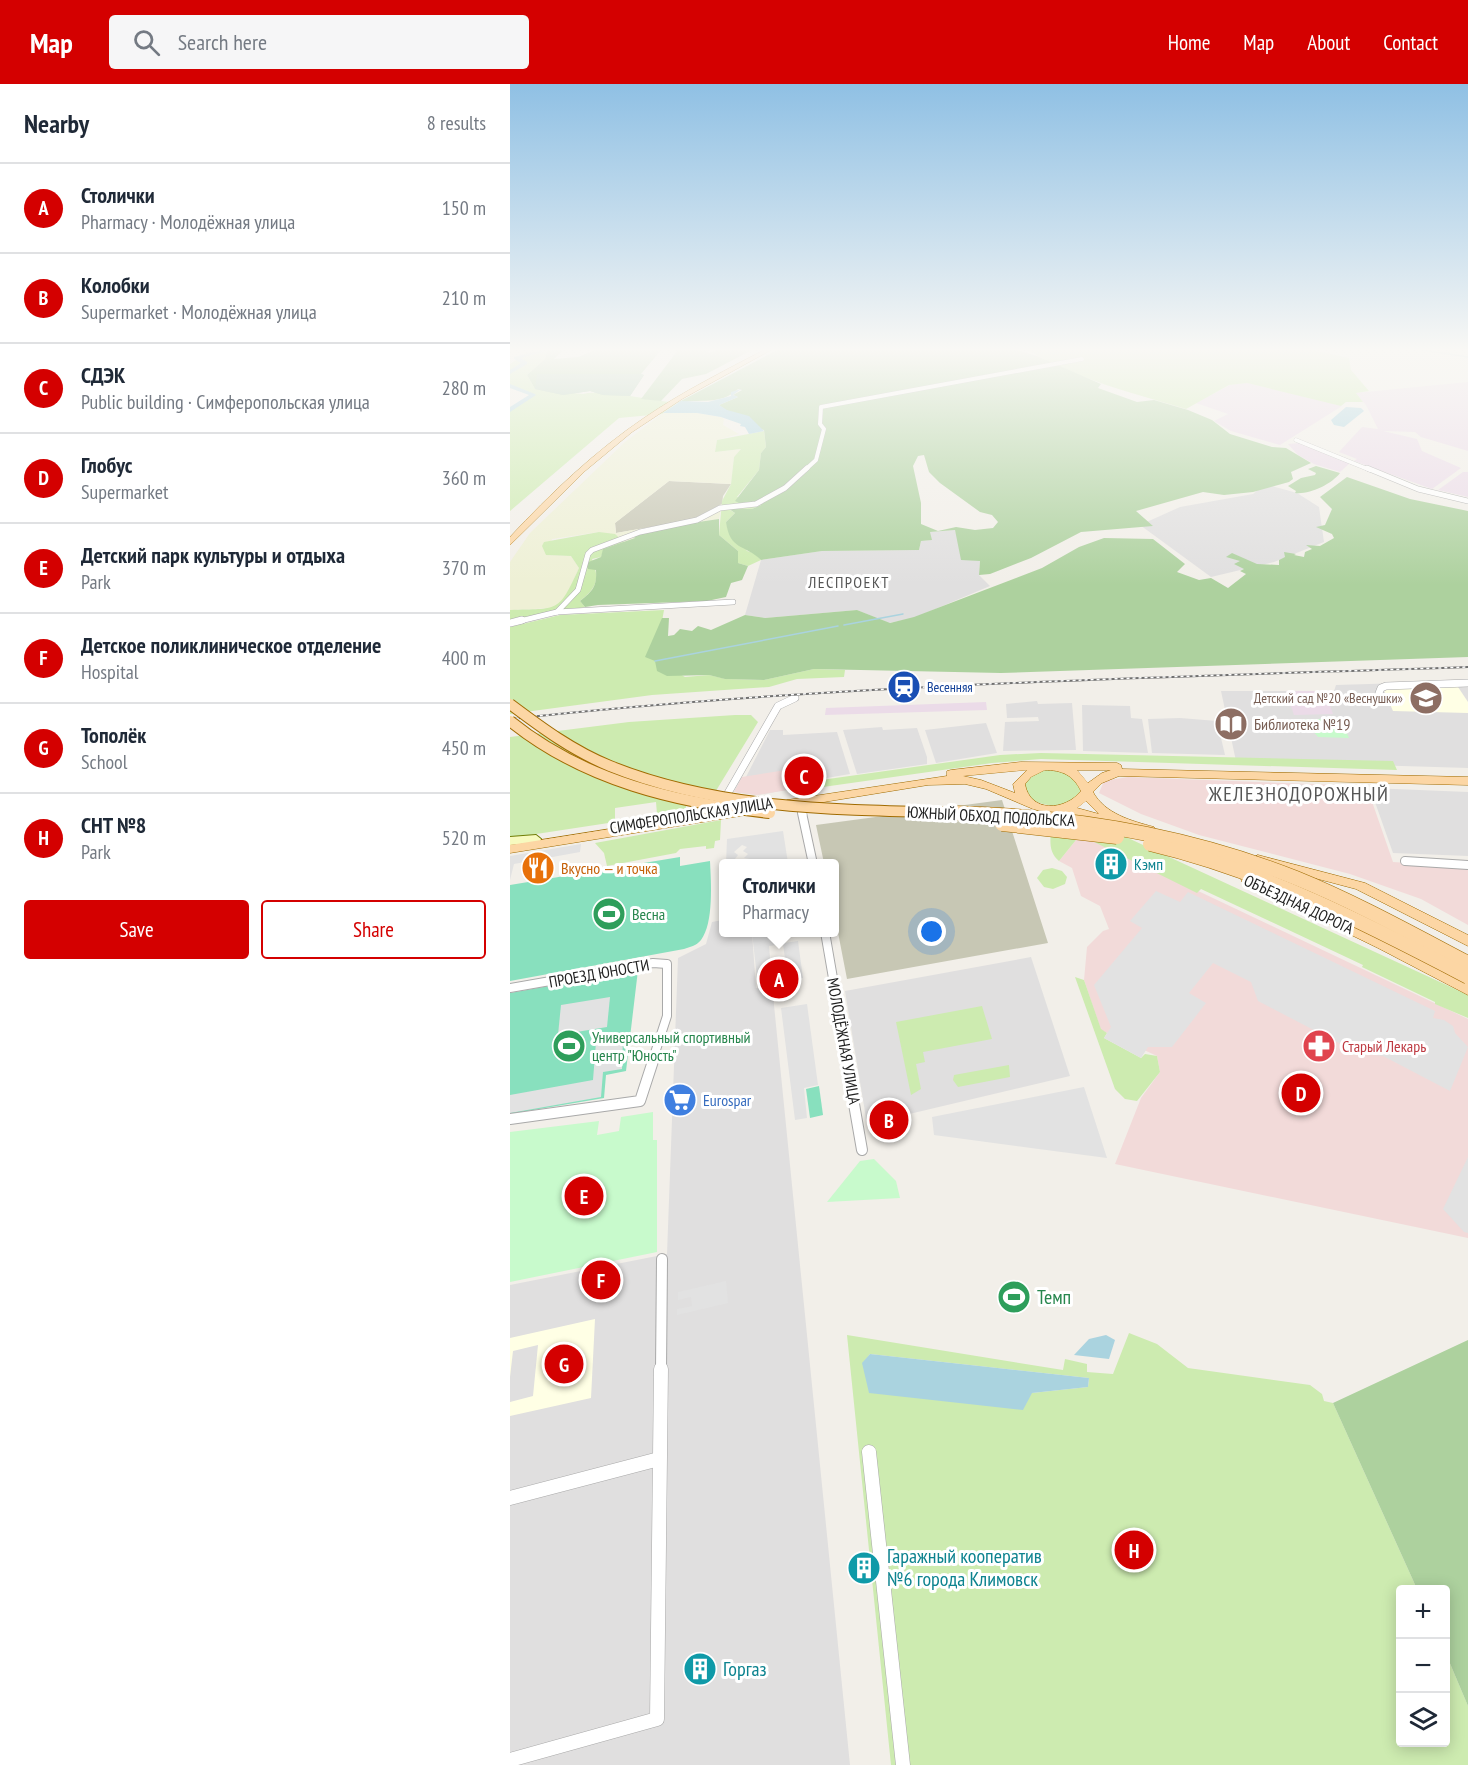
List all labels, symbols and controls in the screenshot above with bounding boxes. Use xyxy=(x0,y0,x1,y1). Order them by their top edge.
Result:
search box xyxy=(109,15,529,69)
text: Map xyxy=(30,24,73,61)
icon: search xyxy=(130,26,163,59)
text: Search here xyxy=(178,28,267,56)
text: Home xyxy=(1168,29,1210,56)
text: Map xyxy=(1243,29,1274,56)
text: About xyxy=(1307,29,1350,56)
text: Contact xyxy=(1383,29,1438,56)
text: Nearby xyxy=(24,107,89,140)
text: 8 results xyxy=(427,110,486,136)
text: Столички xyxy=(81,181,155,209)
text: A xyxy=(38,195,49,221)
text: 150 m xyxy=(442,195,486,221)
text: Pharmacy · Молодёжная улица xyxy=(81,209,295,235)
text: Колобки xyxy=(81,271,150,299)
text: B xyxy=(39,285,48,311)
text: 210 m xyxy=(442,285,486,311)
text: Supermarket · Молодёжная улица xyxy=(81,299,317,325)
text: СДЭК xyxy=(81,361,125,389)
text: C xyxy=(39,375,48,401)
text: 280 m xyxy=(442,375,486,401)
text: Public building · Симферопольская улица xyxy=(81,389,370,415)
text: Глобус xyxy=(81,451,133,479)
text: D xyxy=(38,465,49,491)
text: 360 m xyxy=(442,465,486,491)
text: Supermarket xyxy=(81,479,169,505)
text: Детский парк культуры и отдыха xyxy=(81,541,345,569)
text: E xyxy=(39,555,48,581)
text: 370 m xyxy=(442,555,486,581)
text: Park xyxy=(81,569,111,595)
district label: ЛЕСПРОЕКТ xyxy=(807,572,890,592)
text: Детское поликлиническое отделение xyxy=(81,631,381,659)
text: F xyxy=(39,645,48,671)
text: 400 m xyxy=(442,645,486,671)
text: Hospital xyxy=(81,659,138,685)
station icon: Весенняя xyxy=(886,669,922,705)
place label: Весенняя xyxy=(927,678,973,696)
school or university icon: Детский сад №20 «Веснушки» xyxy=(1408,680,1444,716)
place label: Детский сад №20 «Веснушки» xyxy=(1254,689,1403,707)
library icon: Библиотека №19 xyxy=(1213,706,1249,742)
place label: Библиотека №19 xyxy=(1254,714,1350,734)
text: Тополёк xyxy=(81,721,146,749)
text: G xyxy=(38,735,49,761)
text: 450 m xyxy=(442,735,486,761)
text: School xyxy=(81,749,127,775)
pin: C xyxy=(784,754,824,798)
district label: ЖЕЛЕЗНОДОРОЖНЫЙ xyxy=(1208,781,1389,807)
street label: СИМФЕРОПОЛЬСКАЯ УЛИЦА xyxy=(608,792,774,838)
street label: ЮЖНЫЙ ОБХОД ПОДОЛЬСКА xyxy=(907,802,1076,830)
text: СНТ №8 xyxy=(81,811,146,839)
text: H xyxy=(38,825,49,851)
text: 520 m xyxy=(442,825,486,851)
text: Park xyxy=(81,839,111,865)
building icon: Кэмп xyxy=(1093,846,1129,882)
restaurant icon: Вкусно — и точка xyxy=(520,850,556,886)
place label: Кэмп xyxy=(1134,854,1163,874)
place label: Вкусно — и точка xyxy=(561,858,658,878)
popup xyxy=(719,859,839,937)
street label: ОБЪЕЗДНАЯ ДОРОГА xyxy=(1241,870,1357,938)
text: Столички xyxy=(742,871,816,899)
sports icon: Весна xyxy=(591,896,627,932)
text: Pharmacy xyxy=(742,899,809,925)
button: Save xyxy=(24,900,249,959)
button: Share xyxy=(261,900,486,959)
place label: Весна xyxy=(632,904,665,924)
your location xyxy=(917,917,946,946)
street label: ПРОЕЗД ЮНОСТИ xyxy=(547,954,651,992)
pin: A xyxy=(760,956,798,1002)
street label: МОЛОДЁЖНАЯ УЛИЦА xyxy=(823,976,865,1106)
place label: Универсальный спортивный центр "Юность" xyxy=(592,1027,751,1065)
sports icon: Универсальный спортивный центр "Юность" xyxy=(551,1028,587,1064)
pharmacy icon: Старый Лекарь xyxy=(1301,1028,1337,1064)
place label: Старый Лекарь xyxy=(1342,1036,1426,1056)
pin: D xyxy=(1282,1070,1320,1116)
supermarket icon: Eurospar xyxy=(662,1082,698,1118)
place label: Eurospar xyxy=(703,1090,752,1110)
pin: B xyxy=(870,1098,908,1142)
pin: E xyxy=(564,1174,604,1218)
pin: F xyxy=(582,1258,620,1302)
sports icon: Темп xyxy=(996,1279,1032,1315)
place label: Темп xyxy=(1037,1284,1071,1310)
pin: G xyxy=(544,1342,584,1386)
pin: H xyxy=(1114,1528,1154,1572)
place label: Гаражный кооператив №6 города Климовск xyxy=(887,1543,1042,1592)
building icon: Гаражный кооператив №6 города Климовск xyxy=(846,1550,882,1586)
map controls xyxy=(1396,1585,1450,1747)
button: + xyxy=(1396,1585,1450,1639)
button: − xyxy=(1396,1639,1450,1693)
building icon: Горгаз xyxy=(682,1651,718,1687)
place label: Горгаз xyxy=(723,1656,767,1682)
button: layers xyxy=(1396,1693,1450,1747)

